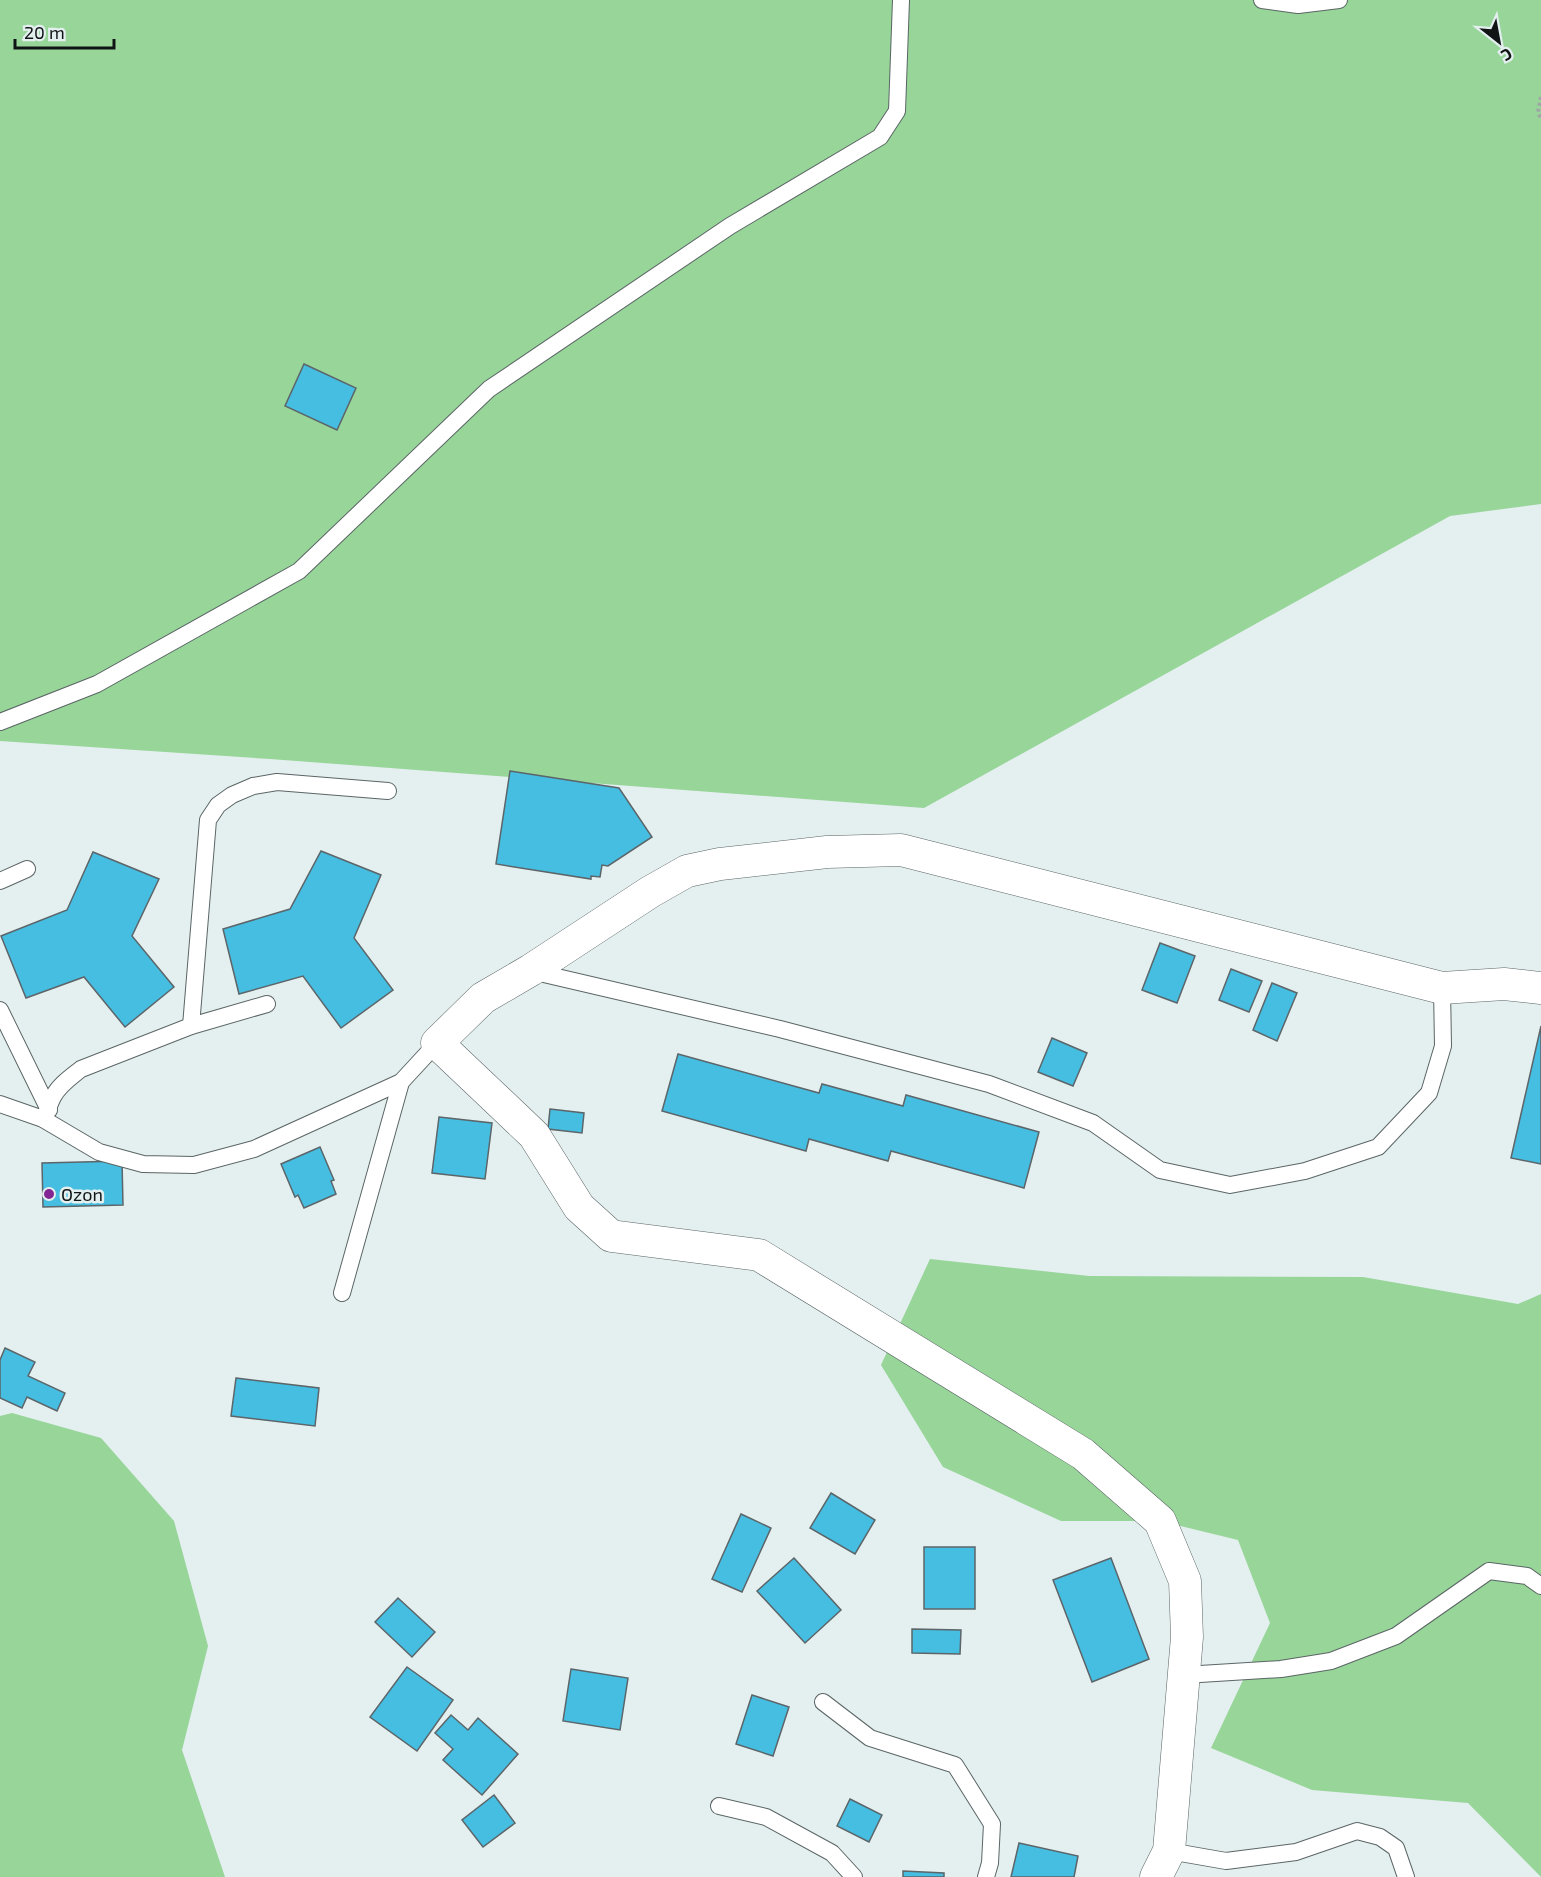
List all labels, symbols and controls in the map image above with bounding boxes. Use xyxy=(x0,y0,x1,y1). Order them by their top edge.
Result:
scale bar xyxy=(15,12,114,50)
north arrow xyxy=(1469,12,1529,72)
text: 20 m xyxy=(24,21,65,43)
text: С xyxy=(1498,45,1516,66)
place label: Ozon xyxy=(61,1183,103,1205)
marker: Ozon xyxy=(42,1187,56,1201)

